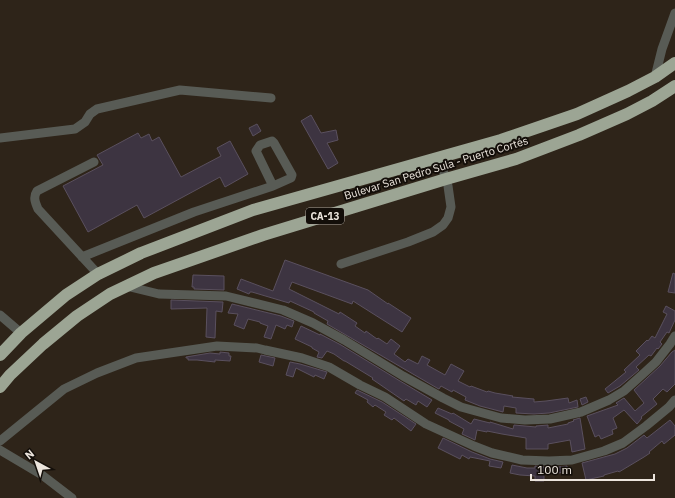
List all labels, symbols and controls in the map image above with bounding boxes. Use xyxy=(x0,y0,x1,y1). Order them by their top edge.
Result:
street label: Bulevar San Pedro Sula - Puerto Cortés xyxy=(342,133,530,203)
road number: CA-13 xyxy=(306,208,344,224)
north arrow xyxy=(16,442,56,482)
text: N xyxy=(22,446,37,462)
scale bar xyxy=(531,456,654,482)
text: 100 m xyxy=(537,462,572,477)

